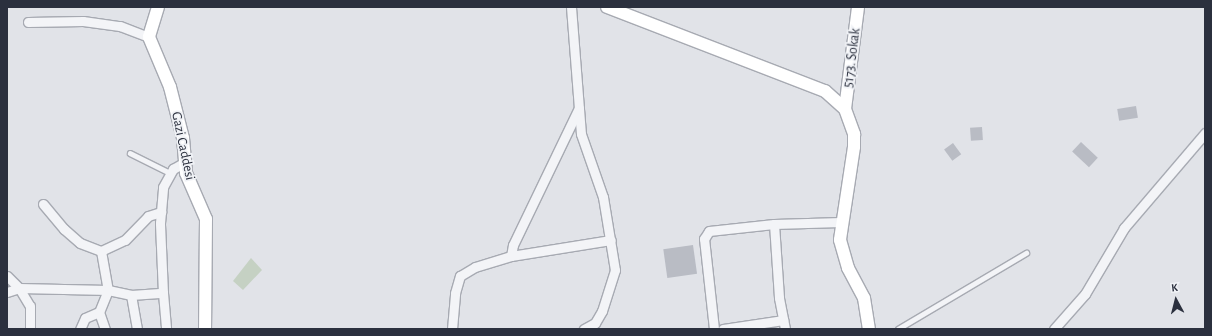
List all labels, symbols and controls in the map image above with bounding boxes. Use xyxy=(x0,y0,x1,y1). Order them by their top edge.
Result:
street label: 5173. Sokak xyxy=(840,27,864,89)
street label: Gazi Caddesi xyxy=(168,110,198,182)
north arrow xyxy=(1156,280,1196,320)
text: K xyxy=(1171,282,1178,293)

